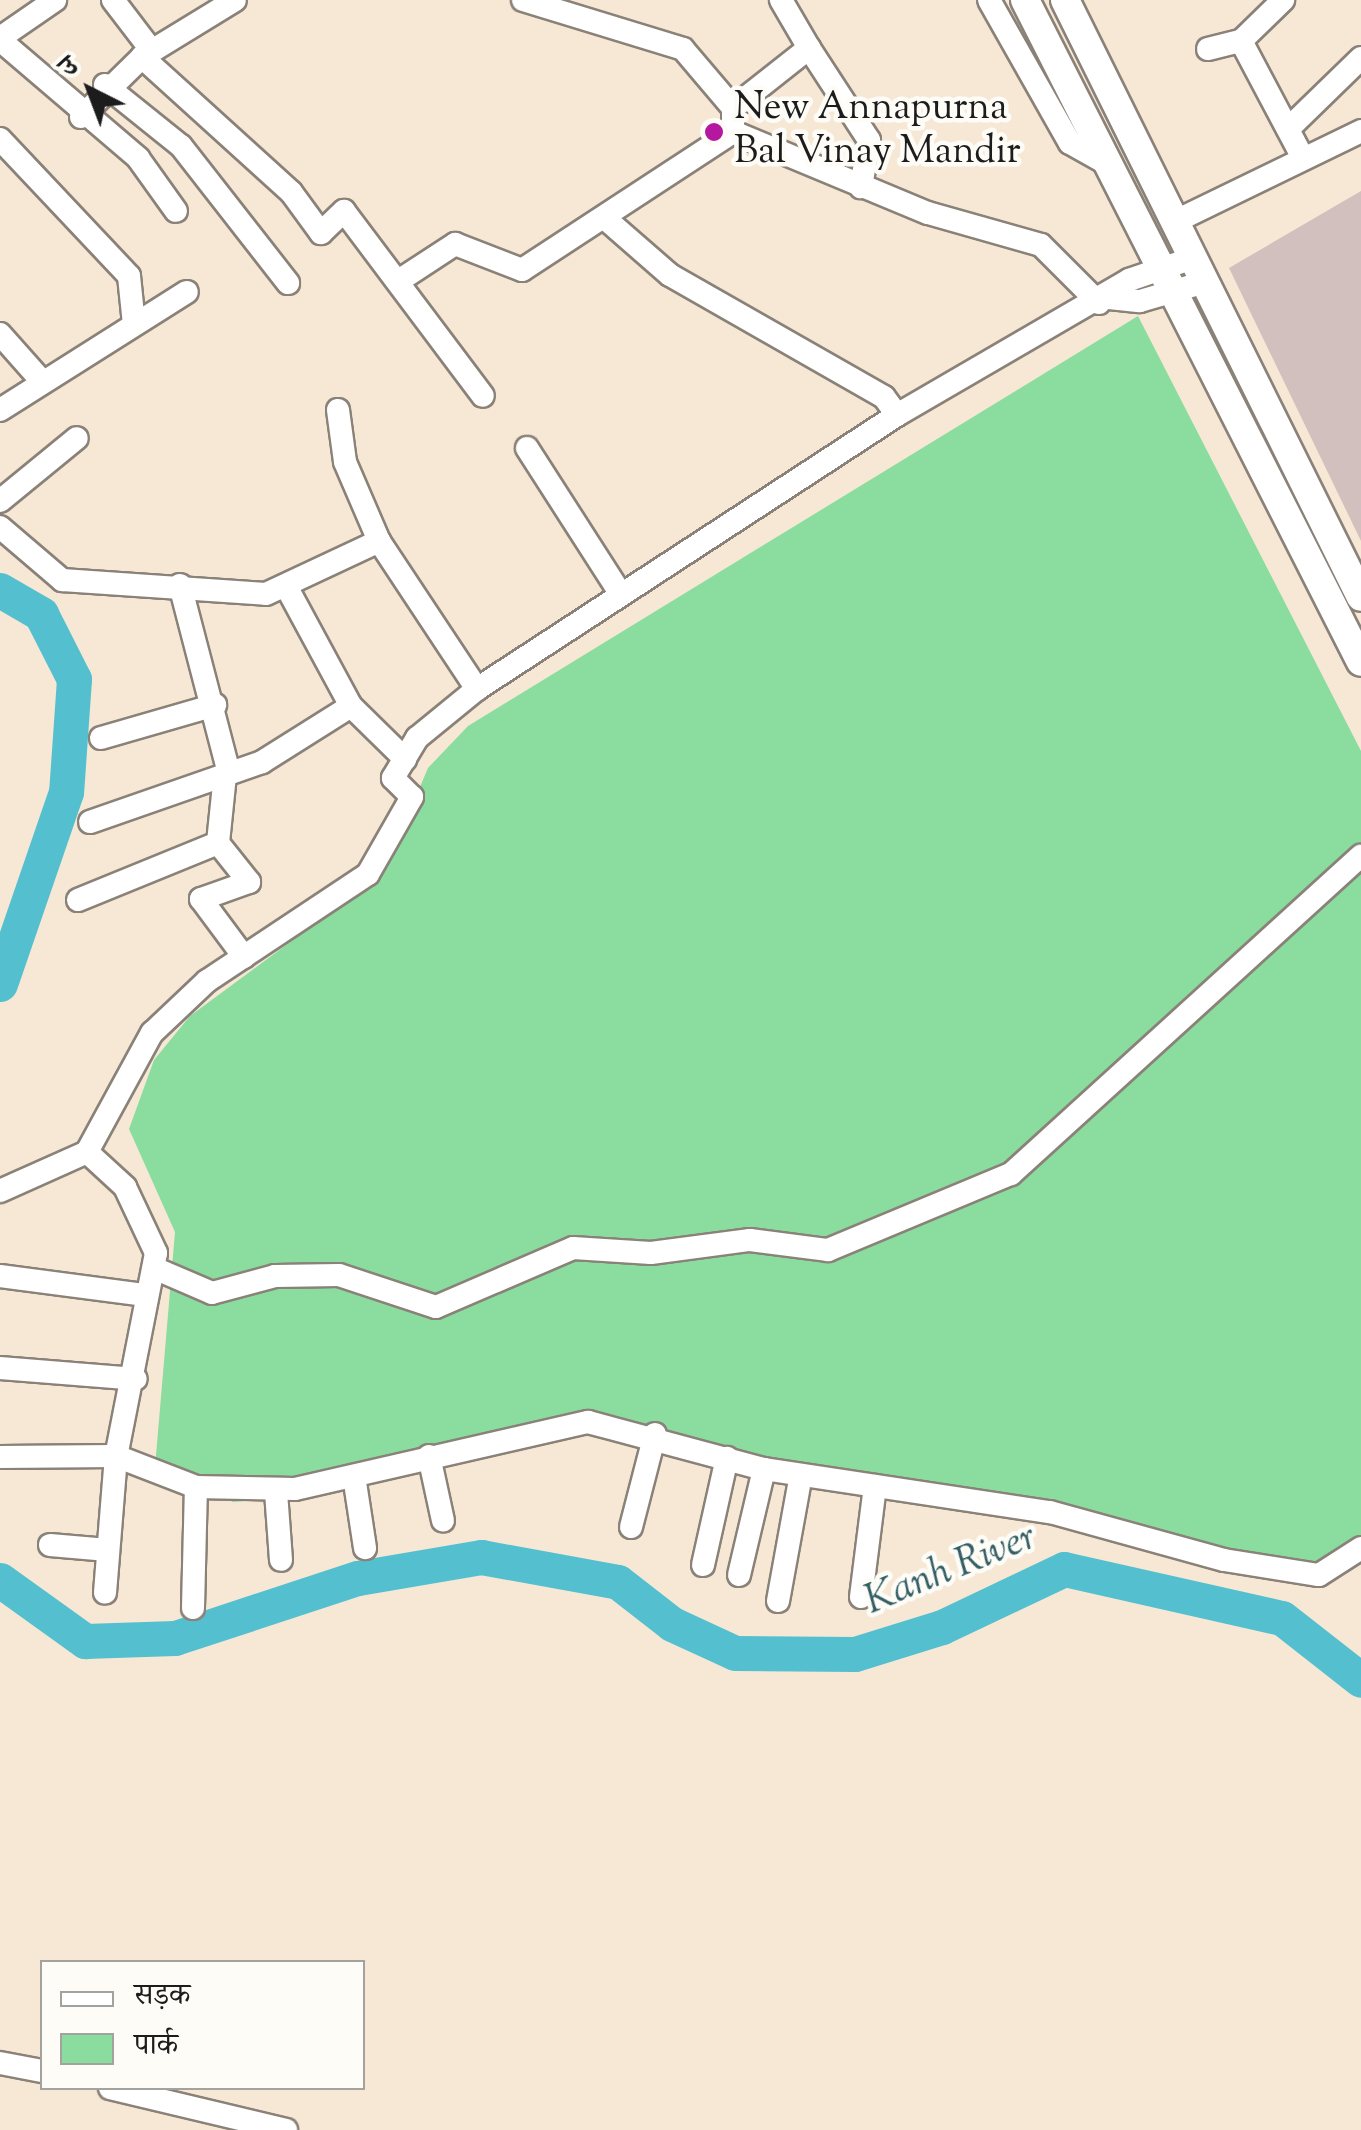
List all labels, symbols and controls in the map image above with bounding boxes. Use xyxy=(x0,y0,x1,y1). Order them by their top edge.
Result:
north arrow xyxy=(40,40,140,140)
text: उ xyxy=(51,48,89,87)
place label: New Annapurna Bal Vinay Mandir xyxy=(734,87,1021,176)
marker: New Annapurna Bal Vinay Mandir xyxy=(703,121,725,143)
water label: Kanh River xyxy=(858,1515,1044,1627)
legend xyxy=(40,1960,365,2090)
text: सड़क xyxy=(134,1975,190,2018)
text: पार्क xyxy=(134,2025,178,2068)

